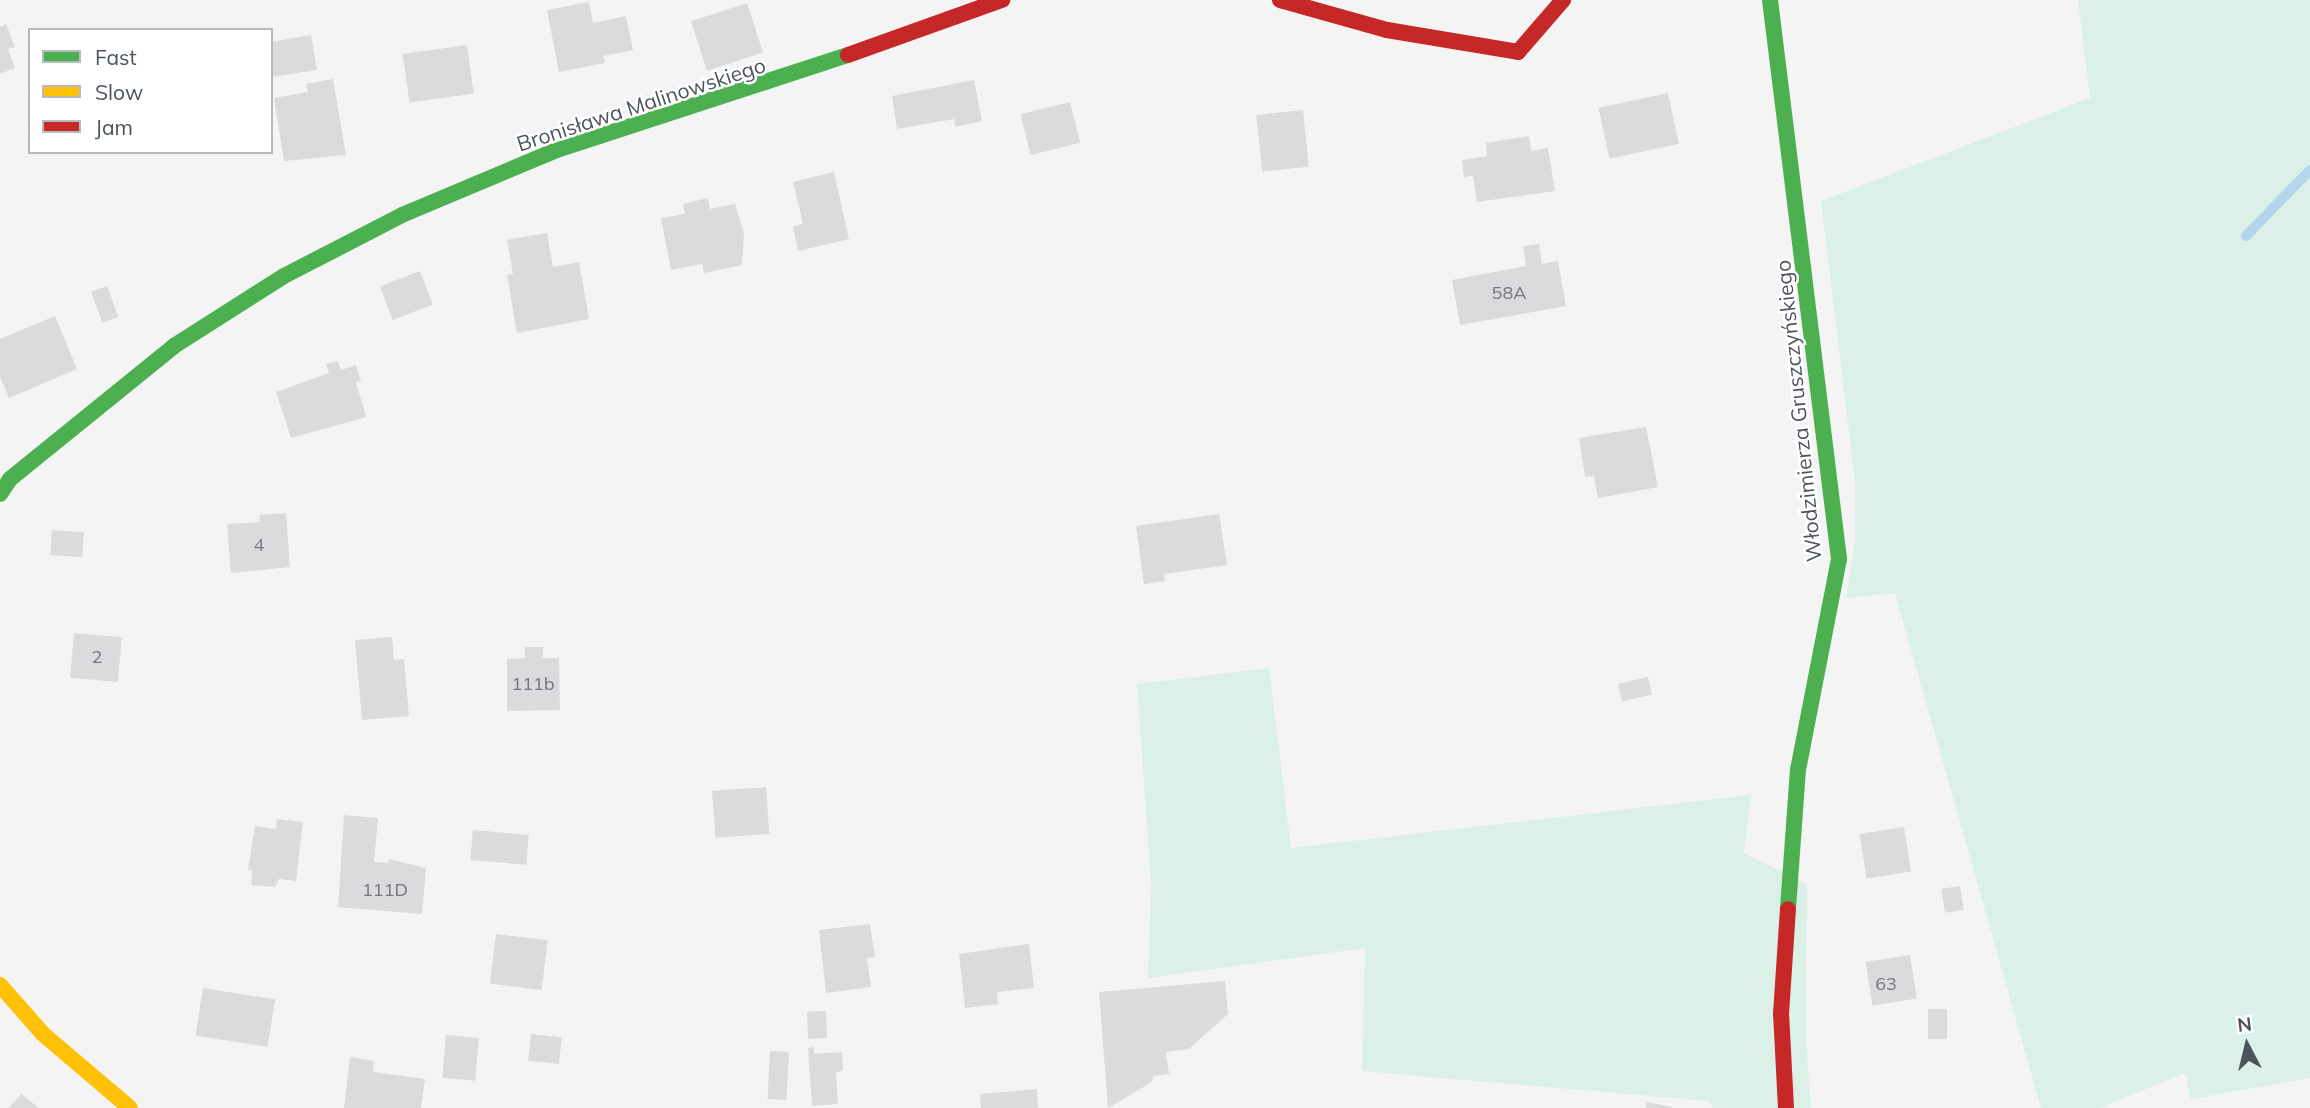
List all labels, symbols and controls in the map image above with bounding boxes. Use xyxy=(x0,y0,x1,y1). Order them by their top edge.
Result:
legend xyxy=(28,28,273,154)
text: Fast xyxy=(95,44,137,70)
street label: Bronisława Malinowskiego xyxy=(513,52,769,156)
text: Slow xyxy=(95,79,143,105)
text: Jam xyxy=(95,114,133,140)
street label: Włodzimierza Gruszczyńskiego xyxy=(1770,259,1826,563)
house number: 58A xyxy=(1492,282,1526,304)
house number: 4 xyxy=(254,534,264,556)
house number: 2 xyxy=(92,646,102,668)
house number: 111b xyxy=(511,673,555,695)
house number: 111D xyxy=(362,879,408,901)
house number: 63 xyxy=(1875,973,1897,995)
north arrow xyxy=(2212,1010,2282,1080)
text: N xyxy=(2236,1011,2253,1037)

